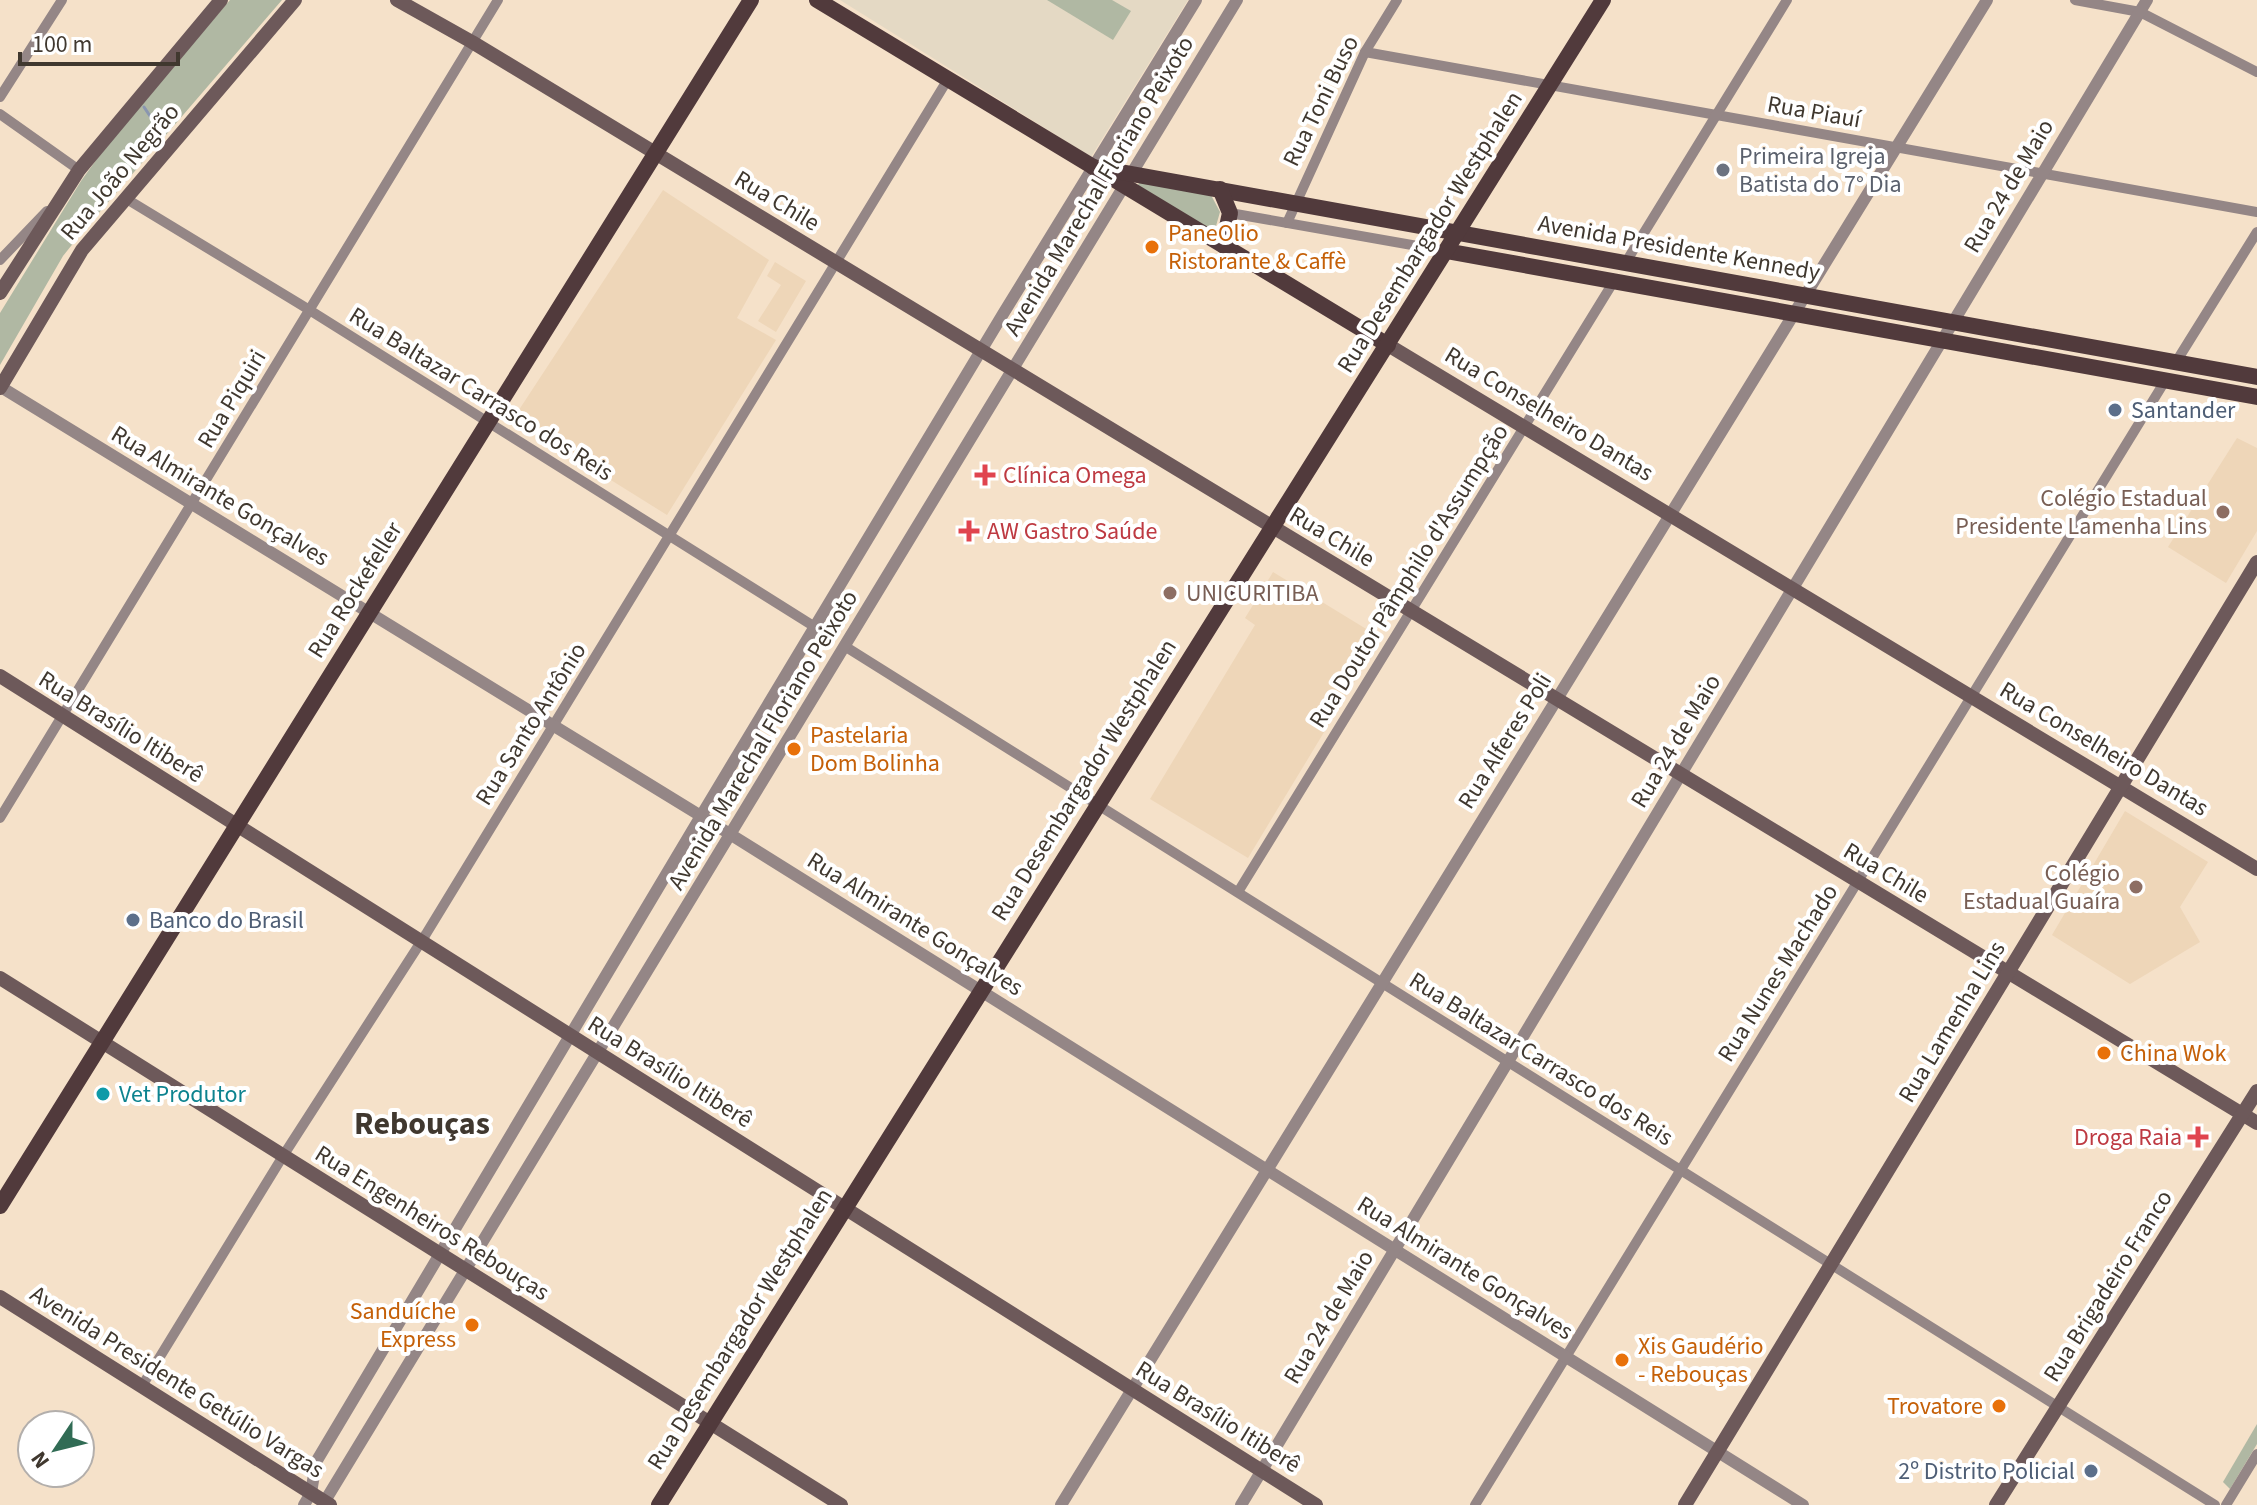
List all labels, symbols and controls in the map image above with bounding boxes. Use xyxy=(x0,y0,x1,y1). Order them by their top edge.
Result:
scale bar xyxy=(20,16,178,66)
text: 100 m xyxy=(32,27,92,62)
street label: Avenida Marechal Floriano Peixoto xyxy=(995,29,1203,343)
street label: Rua Toni Buso xyxy=(1274,30,1368,172)
street label: Rua Desembargador Westphalen xyxy=(1329,84,1531,380)
street label: Rua Piauí xyxy=(1765,87,1864,138)
street label: Rua João Negrão xyxy=(52,96,188,248)
street label: Rua 24 de Maio xyxy=(1955,112,2063,260)
place label: Primeira Igreja Batista do 7° Dia xyxy=(1739,139,1902,202)
marker: Primeira Igreja Batista do 7° Dia xyxy=(1714,161,1732,179)
street label: Rua Chile xyxy=(728,162,826,240)
street label: Avenida Presidente Kennedy xyxy=(1535,206,1823,290)
place label: PaneOlio Ristorante & Caffè xyxy=(1168,216,1346,279)
marker: PaneOlio Ristorante & Caffè xyxy=(1143,238,1161,256)
street label: Rua Baltazar Carrasco dos Reis xyxy=(342,298,620,490)
street label: Rua Conselheiro Dantas xyxy=(1438,338,1660,490)
street label: Rua Piquiri xyxy=(189,343,275,455)
place label: Santander xyxy=(2131,393,2236,428)
marker: Santander xyxy=(2106,401,2124,419)
street label: Rua Almirante Gonçalves xyxy=(104,417,336,575)
street label: Rua Doutor Pâmphilo d'Assumpção xyxy=(1301,417,1517,735)
place label: Clínica Omega xyxy=(1003,458,1147,493)
marker: Clínica Omega xyxy=(974,464,996,486)
place label: Colégio Estadual Presidente Lamenha Lins xyxy=(1955,481,2207,544)
street label: Rua Chile xyxy=(1283,498,1381,576)
marker: Colégio Estadual Presidente Lamenha Lins xyxy=(2214,503,2232,521)
street label: Rua Rockefeller xyxy=(299,514,411,665)
place label: AW Gastro Saúde xyxy=(987,514,1157,549)
marker: AW Gastro Saúde xyxy=(958,520,980,542)
place label: UNICURITIBA xyxy=(1186,576,1318,611)
street label: Avenida Marechal Floriano Peixoto xyxy=(659,583,867,897)
marker: UNICURITIBA xyxy=(1161,584,1179,602)
street label: Rua Desembargador Westphalen xyxy=(983,632,1185,928)
street label: Rua Santo Antônio xyxy=(467,636,595,812)
street label: Rua Brasílio Itiberê xyxy=(32,662,210,792)
street label: Rua Alferes Poli xyxy=(1449,666,1561,816)
street label: Rua 24 de Maio xyxy=(1622,667,1730,815)
street label: Rua Conselheiro Dantas xyxy=(1993,673,2215,825)
place label: Pastelaria Dom Bolinha xyxy=(810,718,940,781)
marker: Pastelaria Dom Bolinha xyxy=(785,740,803,758)
street label: Rua Chile xyxy=(1837,834,1935,912)
street label: Rua Almirante Gonçalves xyxy=(800,843,1030,1005)
place label: Colégio Estadual Guaíra xyxy=(1963,856,2120,919)
street label: Rua Nunes Machado xyxy=(1709,877,1847,1069)
marker: Colégio Estadual Guaíra xyxy=(2127,878,2145,896)
place label: Banco do Brasil xyxy=(149,903,304,938)
marker: Banco do Brasil xyxy=(124,911,142,929)
street label: Rua Lamenha Lins xyxy=(1890,935,2014,1109)
street label: Rua Baltazar Carrasco dos Reis xyxy=(1402,963,1680,1155)
street label: Rua Brasílio Itiberê xyxy=(581,1007,759,1137)
place label: China Wok xyxy=(2120,1036,2227,1071)
marker: China Wok xyxy=(2095,1044,2113,1062)
place label: Vet Produtor xyxy=(119,1077,246,1112)
marker: Vet Produtor xyxy=(94,1085,112,1103)
district label: Rebouças xyxy=(354,1101,490,1147)
place label: Droga Raia xyxy=(2074,1120,2182,1155)
marker: Droga Raia xyxy=(2189,1128,2207,1146)
street label: Rua Engenheiros Rebouças xyxy=(308,1136,556,1310)
street label: Rua Desembargador Westphalen xyxy=(639,1181,841,1477)
street label: Rua Brigadeiro Franco xyxy=(2035,1183,2181,1389)
street label: Rua Almirante Gonçalves xyxy=(1350,1187,1580,1349)
street label: Rua 24 de Maio xyxy=(1275,1243,1383,1391)
street label: Avenida Presidente Getúlio Vargas xyxy=(23,1277,331,1487)
place label: Sanduíche Express xyxy=(350,1294,456,1357)
marker: Sanduíche Express xyxy=(463,1316,481,1334)
place label: Xis Gaudério - Rebouças xyxy=(1638,1329,1764,1392)
marker: Xis Gaudério - Rebouças xyxy=(1613,1351,1631,1369)
street label: Rua Brasílio Itiberê xyxy=(1129,1352,1307,1482)
place label: Trovatore xyxy=(1887,1389,1983,1424)
marker: Trovatore xyxy=(1990,1397,2008,1415)
north arrow xyxy=(16,1409,96,1489)
text: N xyxy=(23,1445,58,1475)
place label: 2º Distrito Policial xyxy=(1898,1454,2075,1489)
marker: 2º Distrito Policial xyxy=(2082,1462,2100,1480)

